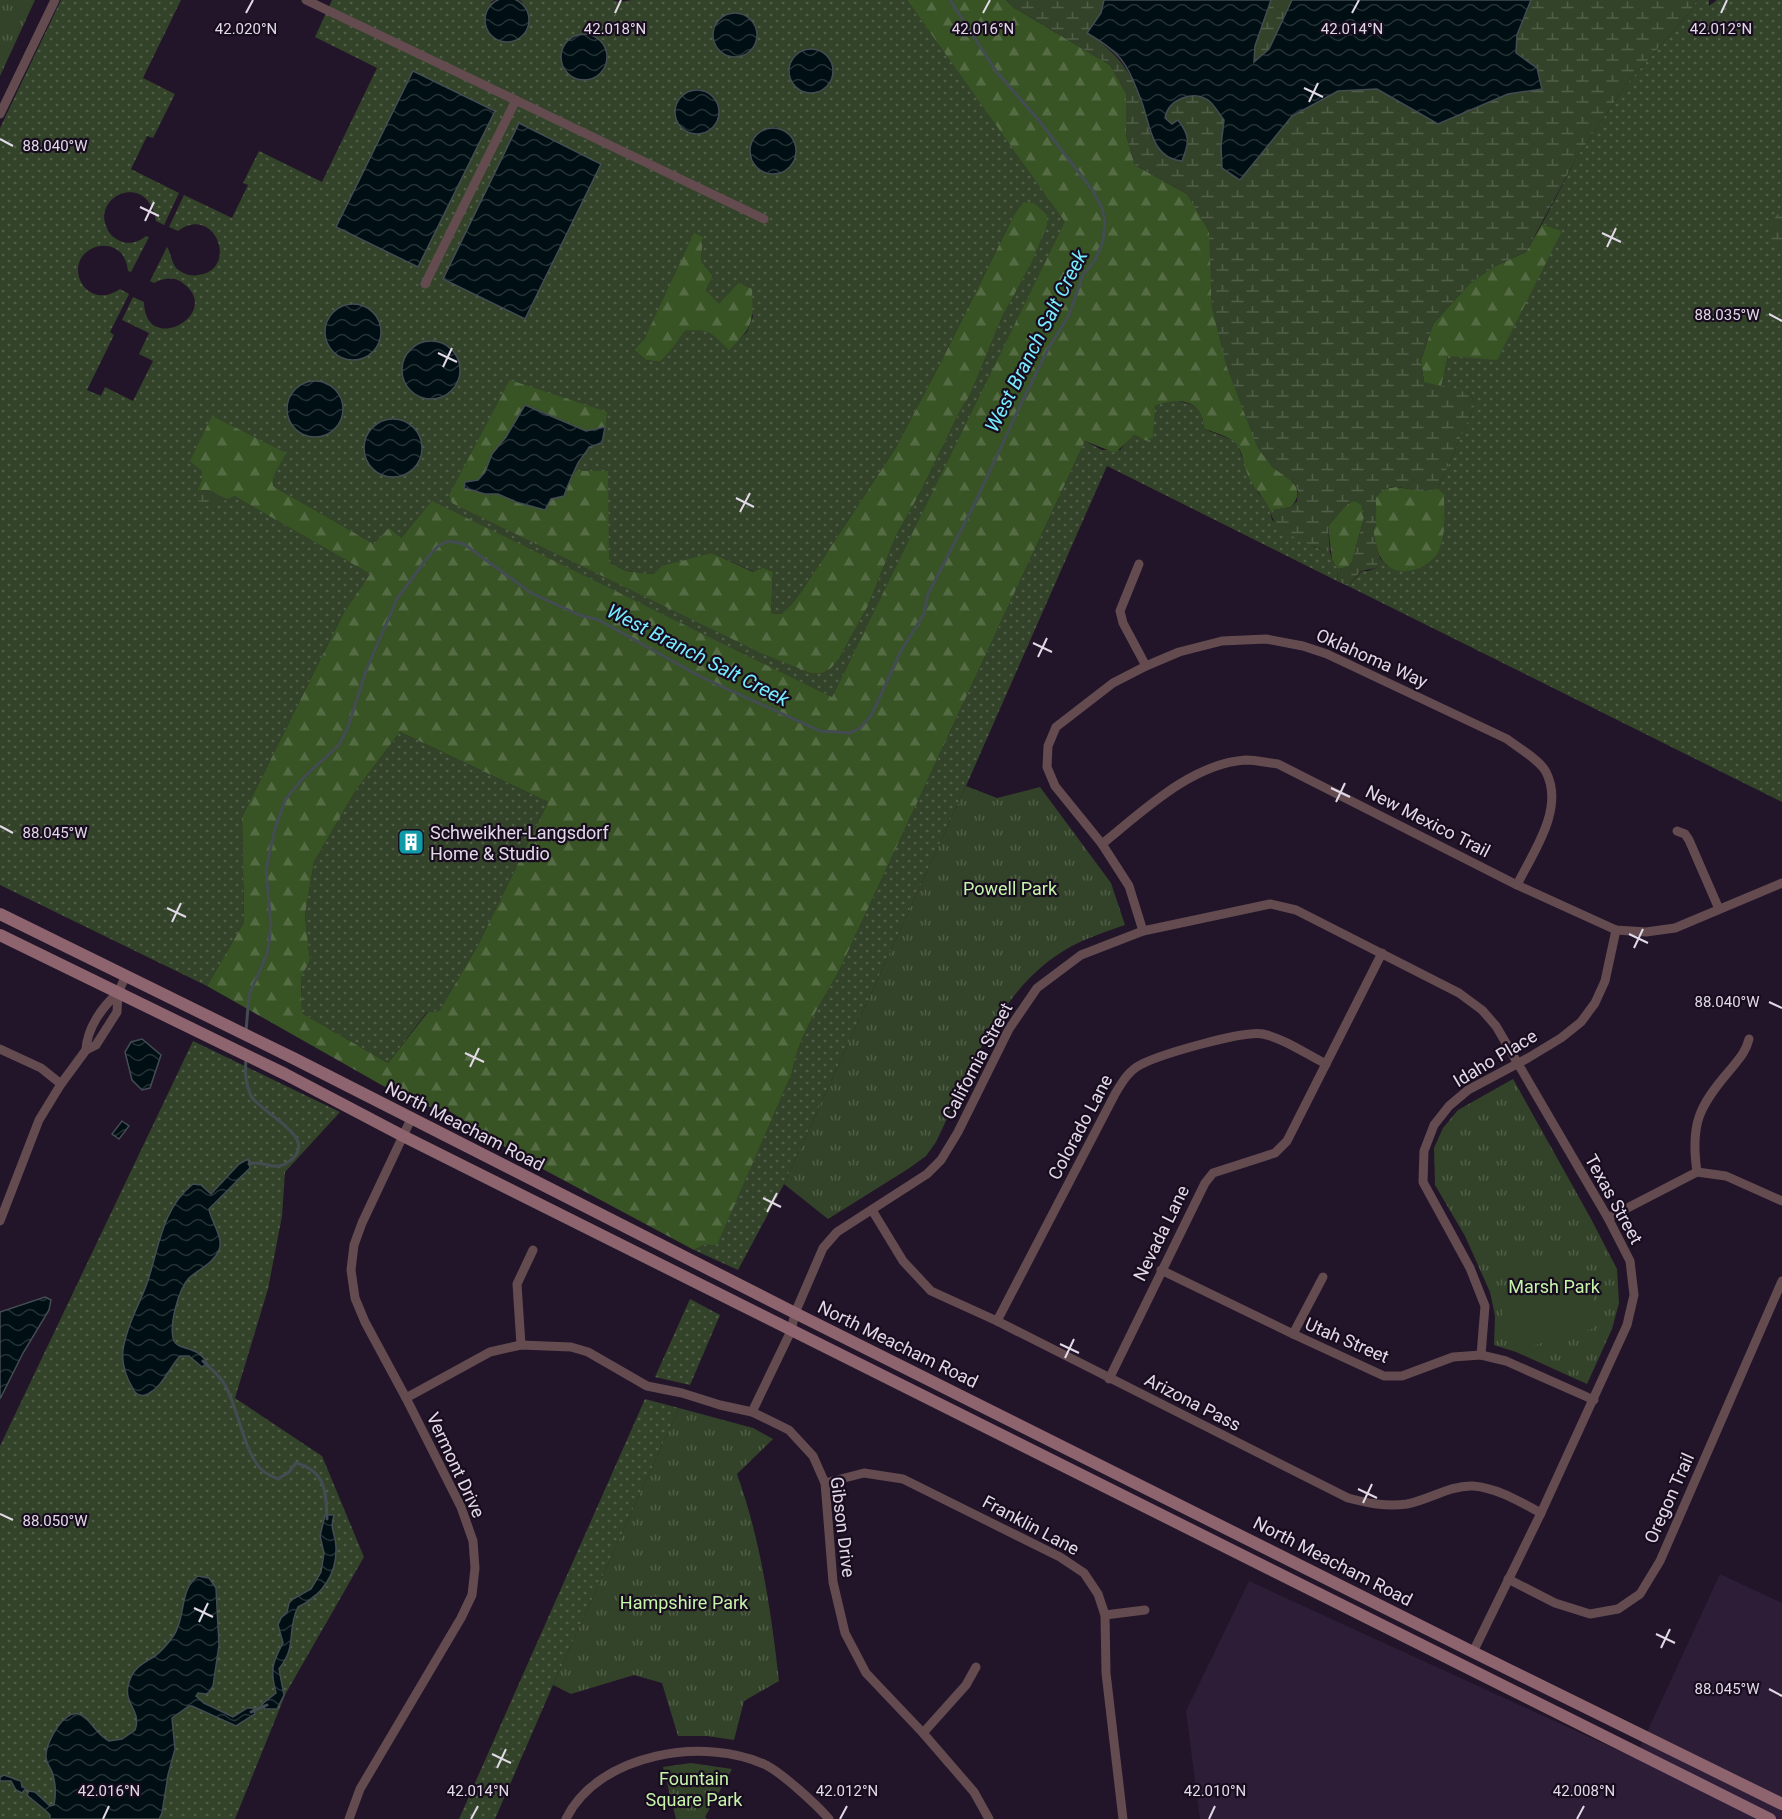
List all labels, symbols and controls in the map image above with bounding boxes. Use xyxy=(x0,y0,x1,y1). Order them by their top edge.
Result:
text: 42.020°N xyxy=(215,20,277,38)
text: 42.018°N xyxy=(584,20,646,38)
text: 42.016°N xyxy=(952,20,1014,38)
text: 42.014°N xyxy=(1321,20,1383,38)
text: 42.012°N xyxy=(1690,20,1752,38)
text: 88.040°W xyxy=(22,137,88,155)
water label: West Branch Salt Creek xyxy=(980,245,1093,436)
text: 88.035°W xyxy=(1694,306,1760,324)
water label: West Branch Salt Creek xyxy=(603,599,794,712)
street label: Oklahoma Way xyxy=(1313,624,1431,692)
street label: New Mexico Trail xyxy=(1362,781,1494,861)
place label: Schweikher-Langsdorf Home & Studio xyxy=(430,822,610,864)
text: 88.045°W xyxy=(22,824,88,842)
building icon: Schweikher-Langsdorf Home & Studio xyxy=(396,827,426,857)
park label: Powell Park xyxy=(963,878,1058,899)
text: 88.040°W xyxy=(1694,993,1760,1011)
street label: California Street xyxy=(937,999,1017,1123)
street label: Idaho Place xyxy=(1449,1025,1541,1091)
street label: Colorado Lane xyxy=(1043,1071,1117,1183)
street label: North Meacham Road xyxy=(382,1077,548,1175)
street label: Texas Street xyxy=(1581,1150,1647,1248)
street label: Nevada Lane xyxy=(1129,1182,1193,1284)
park label: Marsh Park xyxy=(1508,1276,1601,1297)
street label: North Meacham Road xyxy=(814,1296,982,1392)
street label: Utah Street xyxy=(1302,1313,1392,1367)
street label: Arizona Pass xyxy=(1141,1369,1245,1435)
street label: Vermont Drive xyxy=(422,1409,490,1521)
street label: Oregon Trail xyxy=(1640,1450,1698,1546)
street label: Gibson Drive xyxy=(826,1476,860,1578)
street label: Franklin Lane xyxy=(979,1491,1083,1559)
text: 88.050°W xyxy=(22,1512,88,1530)
street label: North Meacham Road xyxy=(1250,1512,1416,1610)
park label: Hampshire Park xyxy=(620,1592,749,1613)
text: 88.045°W xyxy=(1694,1680,1760,1698)
park label: Fountain Square Park xyxy=(646,1768,743,1810)
text: 42.016°N xyxy=(78,1782,140,1800)
text: 42.014°N xyxy=(447,1782,509,1800)
text: 42.012°N xyxy=(816,1782,878,1800)
text: 42.010°N xyxy=(1184,1782,1246,1800)
text: 42.008°N xyxy=(1553,1782,1615,1800)

